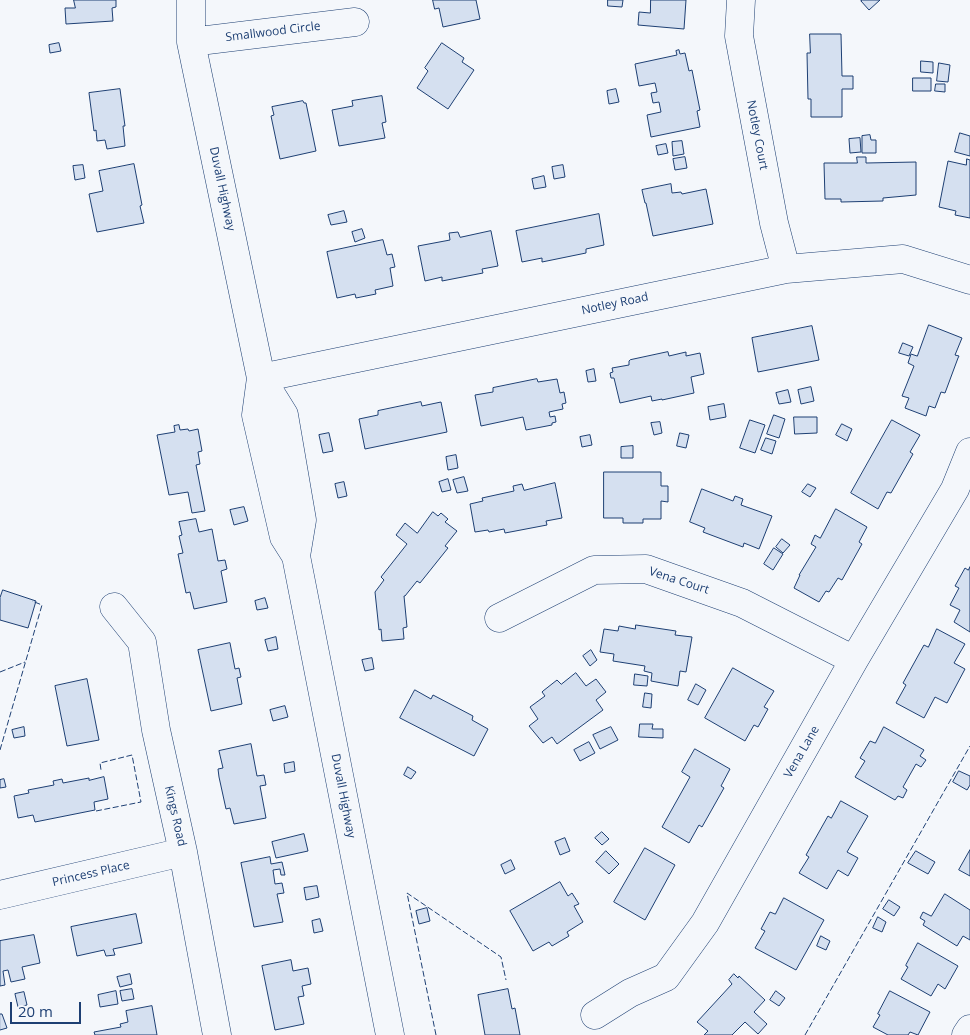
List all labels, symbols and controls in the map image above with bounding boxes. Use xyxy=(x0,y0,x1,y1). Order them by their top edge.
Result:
street label: Smallwood Circle xyxy=(225,19,321,45)
street label: Notley Court xyxy=(743,99,771,171)
street label: Duvall Highway xyxy=(206,146,238,232)
street label: Notley Road xyxy=(580,290,650,318)
street label: Vena Court xyxy=(647,565,711,597)
street label: Vena Lane xyxy=(781,723,823,781)
street label: Duvall Highway xyxy=(328,753,358,839)
street label: Kings Road xyxy=(161,784,189,848)
street label: Princess Place xyxy=(51,858,131,890)
scale bar xyxy=(12,992,84,1024)
text: 20 m xyxy=(18,1001,53,1021)

